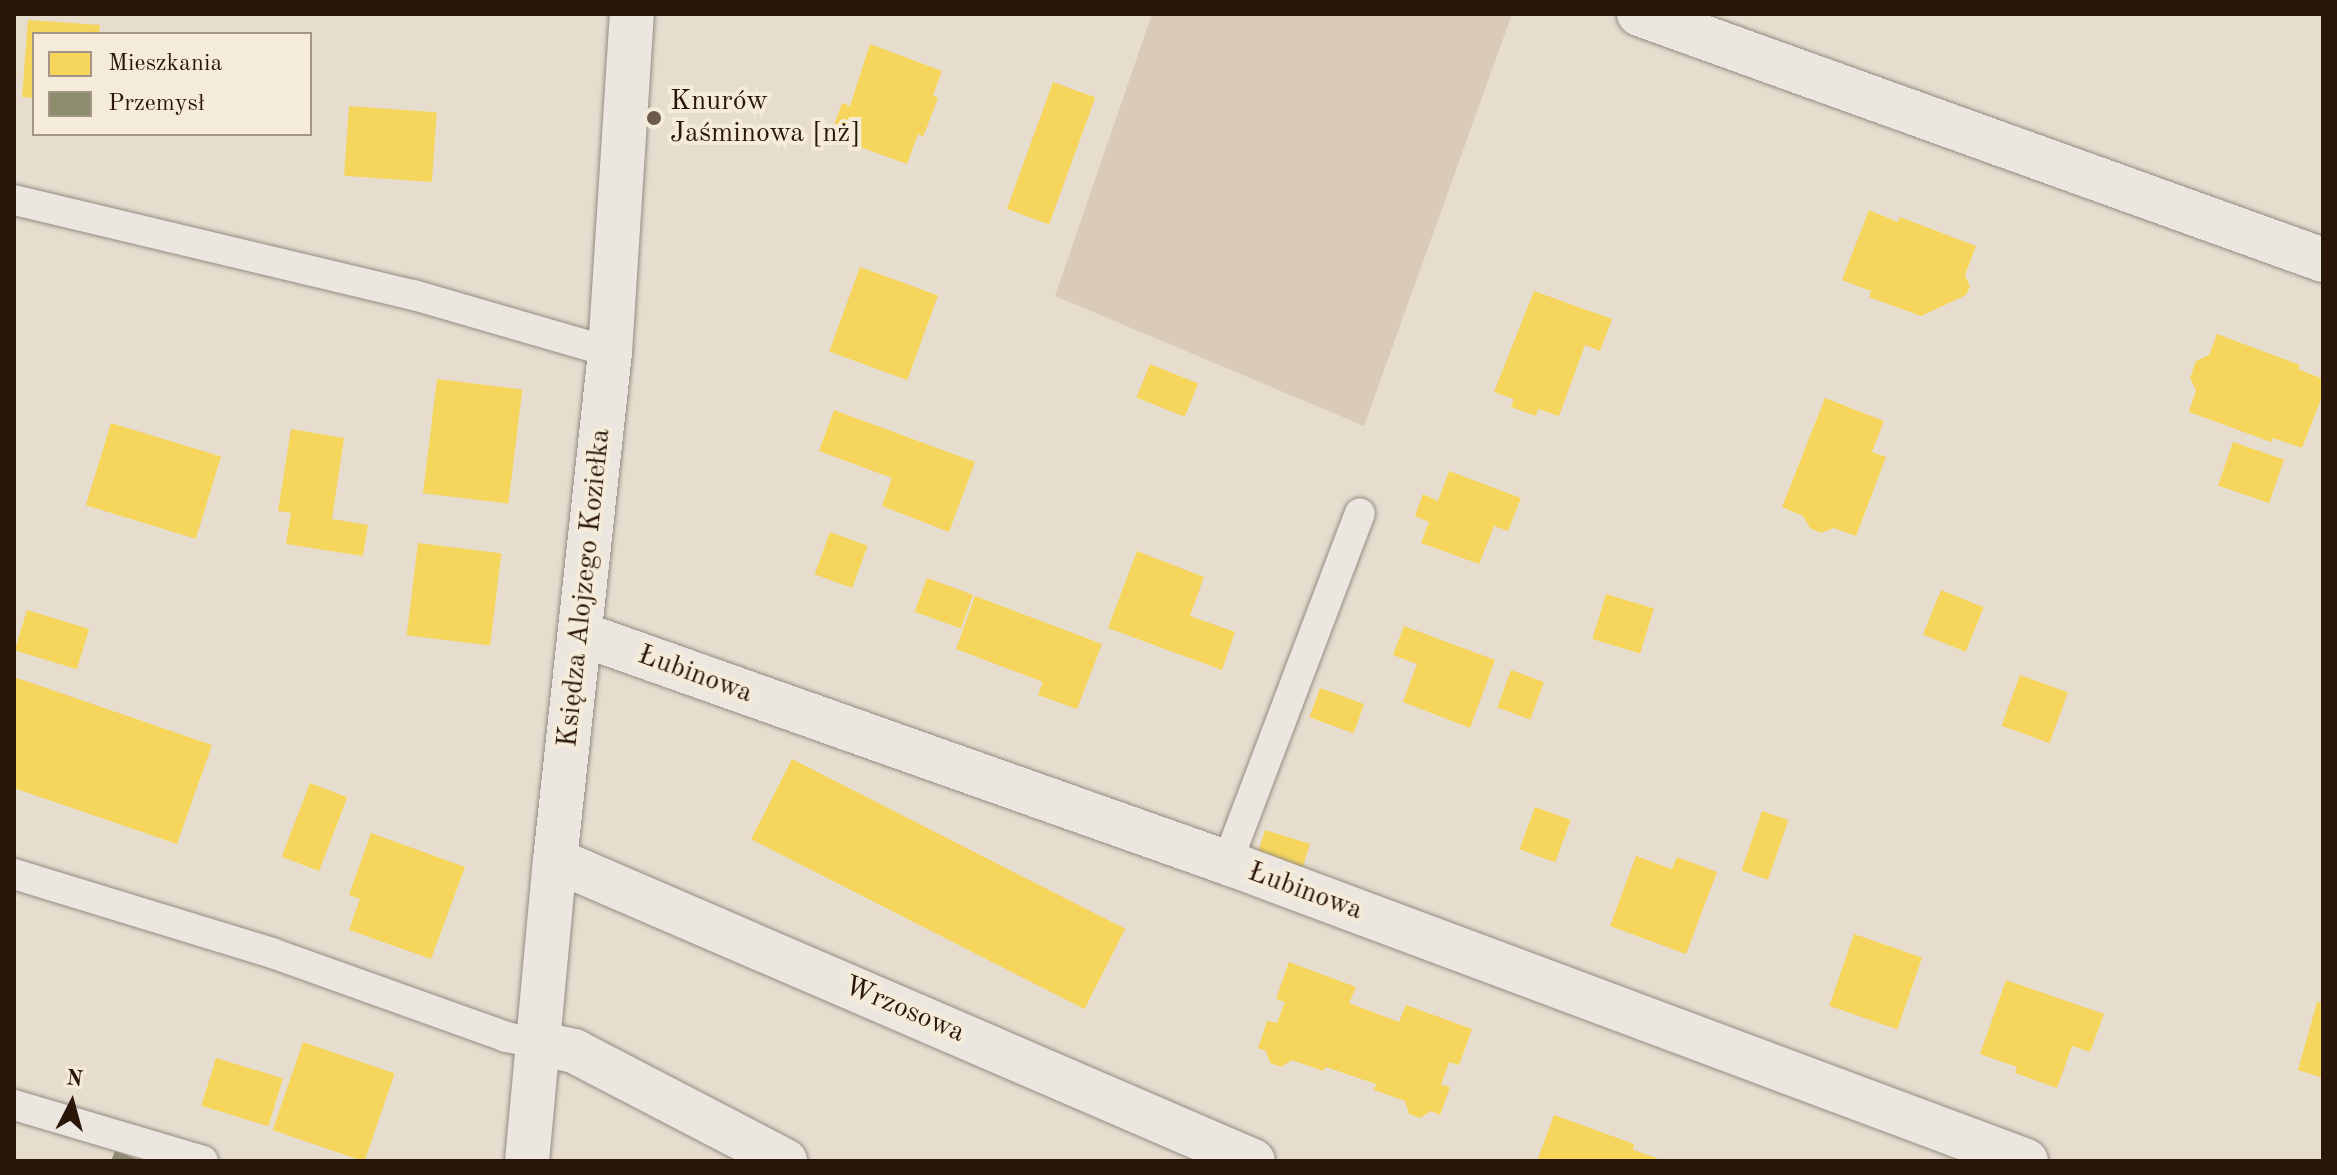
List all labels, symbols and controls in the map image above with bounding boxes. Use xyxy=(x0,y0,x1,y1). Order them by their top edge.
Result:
legend xyxy=(32,32,312,136)
text: Mieszkania xyxy=(108,52,222,76)
place label: Knurów Jaśminowa [nż] xyxy=(670,85,861,151)
text: Przemysł xyxy=(108,92,205,116)
marker: Knurów Jaśminowa [nż] xyxy=(645,109,663,127)
street label: Księdza Alojzego Koziełka xyxy=(552,427,618,749)
street label: Łubinowa xyxy=(633,639,757,711)
street label: Łubinowa xyxy=(1243,856,1367,928)
street label: Wrzosowa xyxy=(839,970,969,1050)
north arrow xyxy=(32,1063,112,1143)
text: N xyxy=(65,1067,84,1091)

